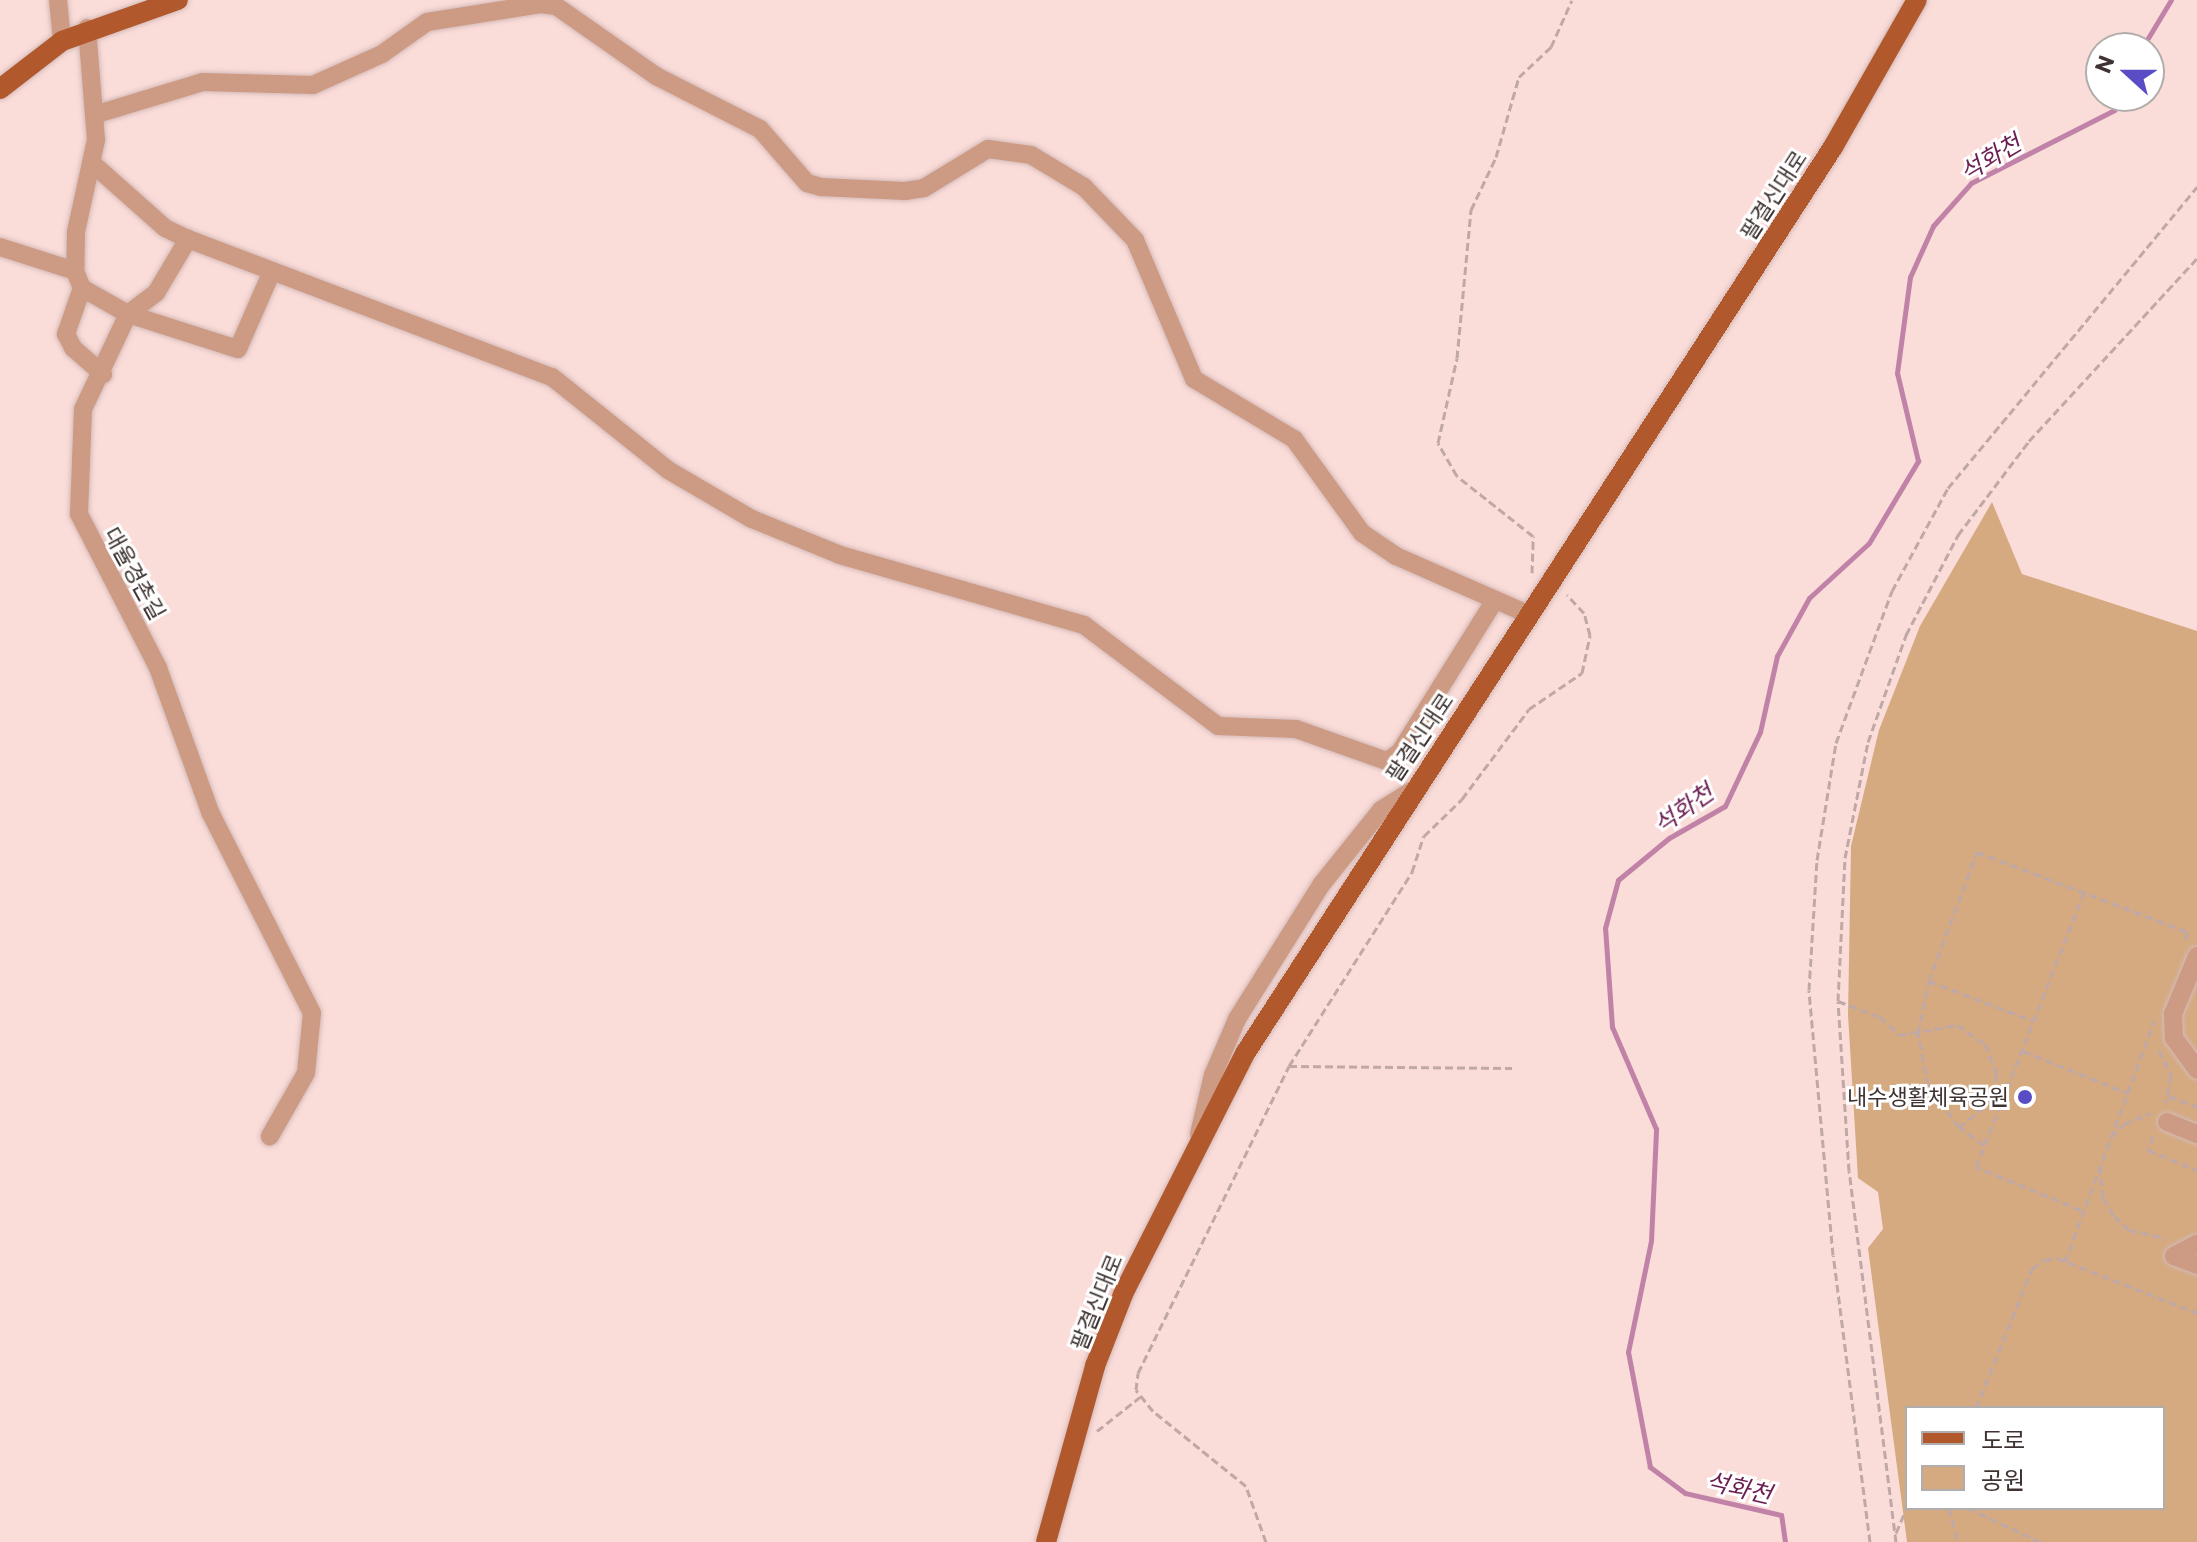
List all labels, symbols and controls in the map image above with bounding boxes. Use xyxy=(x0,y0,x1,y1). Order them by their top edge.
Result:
north arrow xyxy=(2085,32,2165,112)
text: N xyxy=(2088,51,2120,76)
water label: 석화천 xyxy=(1954,128,2026,186)
street label: 팔결신대로 xyxy=(1734,145,1812,245)
street label: 대율경촌길 xyxy=(99,522,171,624)
street label: 팔결신대로 xyxy=(1380,688,1458,786)
water label: 석화천 xyxy=(1648,777,1718,839)
place label: 내수생활체육공원 xyxy=(1847,1084,2009,1110)
marker: 내수생활체육공원 xyxy=(2016,1088,2034,1106)
street label: 팔결신대로 xyxy=(1065,1250,1127,1354)
legend xyxy=(1905,1406,2165,1510)
text: 도로 xyxy=(1981,1425,2025,1454)
text: 공원 xyxy=(1981,1465,2025,1494)
water label: 석화천 xyxy=(1703,1466,1775,1508)

